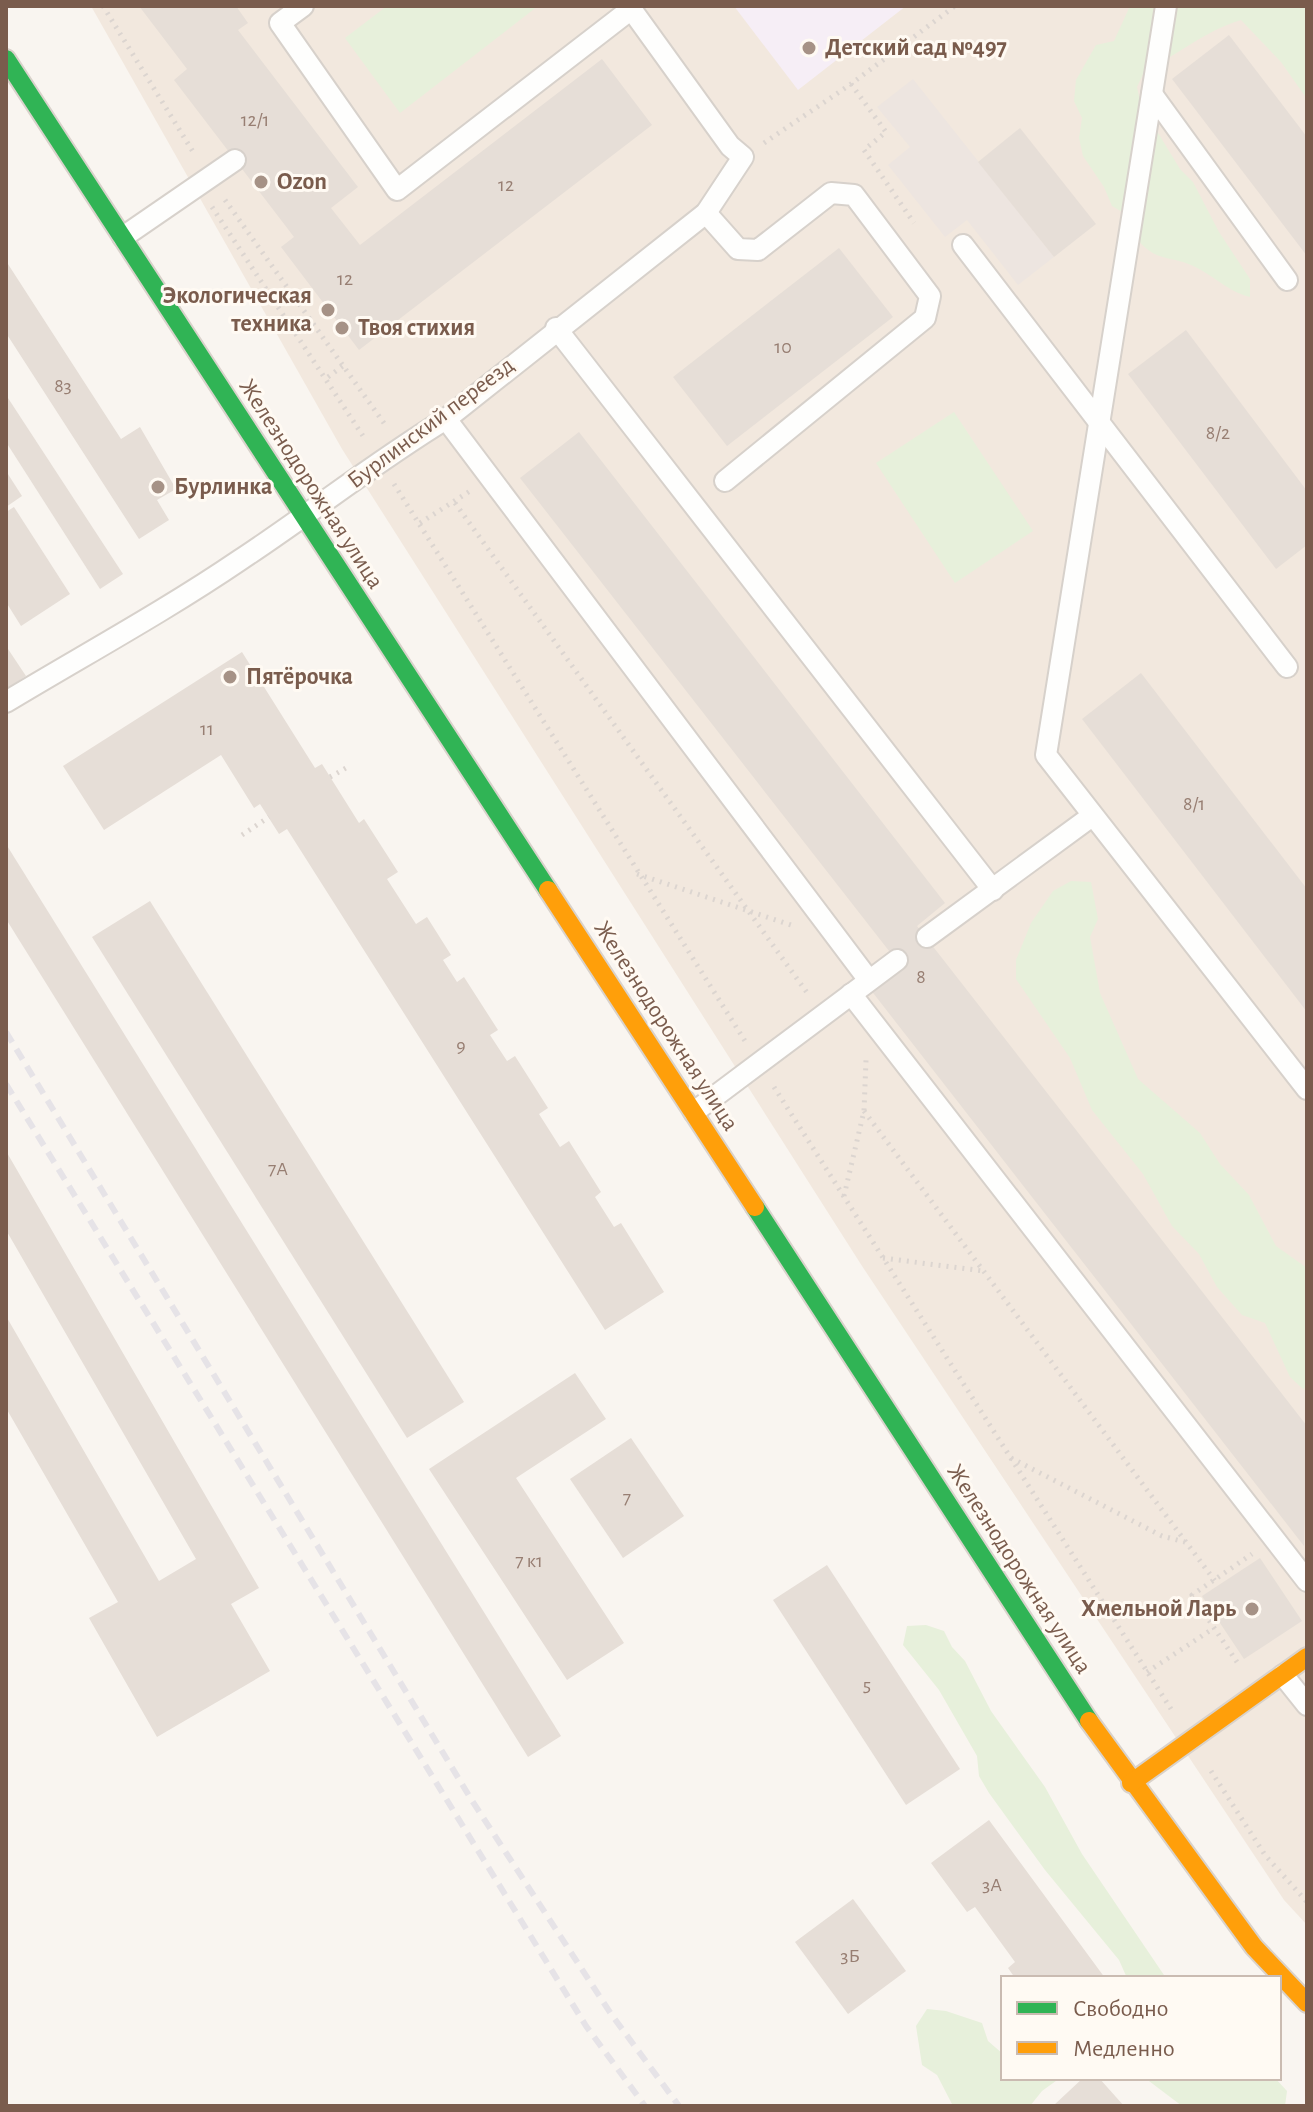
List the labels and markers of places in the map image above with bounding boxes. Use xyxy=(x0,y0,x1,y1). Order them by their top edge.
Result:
place label: Детский сад №497 xyxy=(825,36,1007,60)
marker: Детский сад №497 xyxy=(800,39,818,57)
place label: Ozon xyxy=(277,170,327,194)
marker: Ozon xyxy=(252,173,270,191)
place label: Экологическая техника xyxy=(162,284,312,336)
marker: Экологическая техника xyxy=(319,301,337,319)
place label: Твоя стихия xyxy=(358,316,475,340)
marker: Твоя стихия xyxy=(333,319,351,337)
place label: Бурлинка xyxy=(174,475,272,499)
marker: Бурлинка xyxy=(149,478,167,496)
place label: Пятёрочка xyxy=(246,665,353,689)
marker: Пятёрочка xyxy=(221,668,239,686)
place label: Хмельной Ларь xyxy=(1081,1597,1236,1621)
marker: Хмельной Ларь xyxy=(1243,1600,1261,1618)

